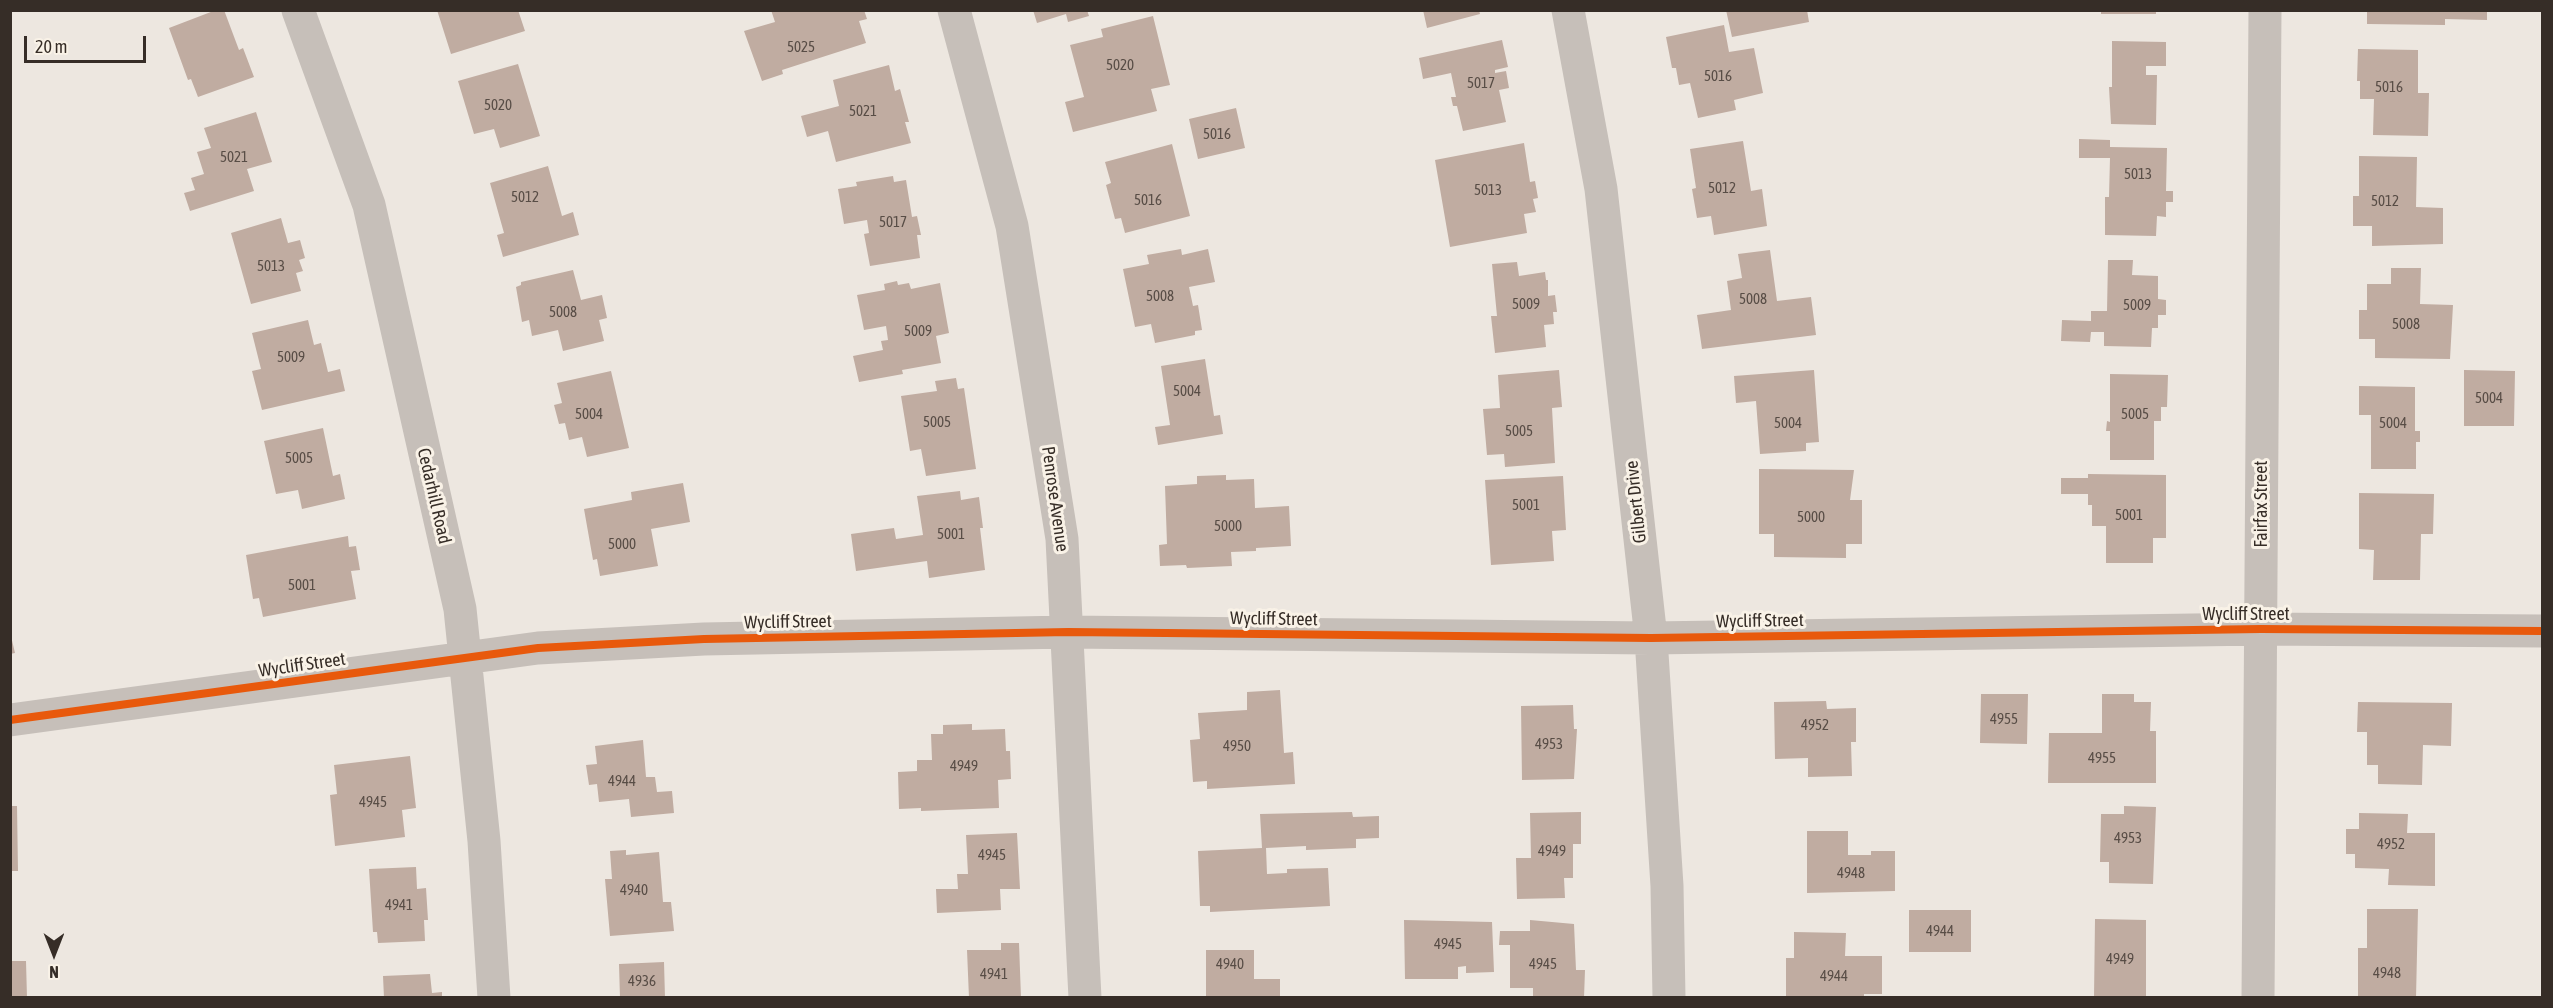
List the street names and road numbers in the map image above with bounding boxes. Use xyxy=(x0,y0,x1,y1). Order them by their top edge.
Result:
street label: Penrose Avenue xyxy=(1037,445,1073,553)
street label: Cedarhill Road xyxy=(412,446,456,546)
street label: Gilbert Drive xyxy=(1621,460,1651,544)
street label: Fairfax Street xyxy=(2250,460,2272,548)
street label: Wycliff Street xyxy=(2202,603,2290,625)
street label: Wycliff Street xyxy=(1230,607,1318,631)
street label: Wycliff Street xyxy=(1716,609,1804,633)
street label: Wycliff Street xyxy=(744,610,832,634)
street label: Wycliff Street xyxy=(257,648,347,682)

